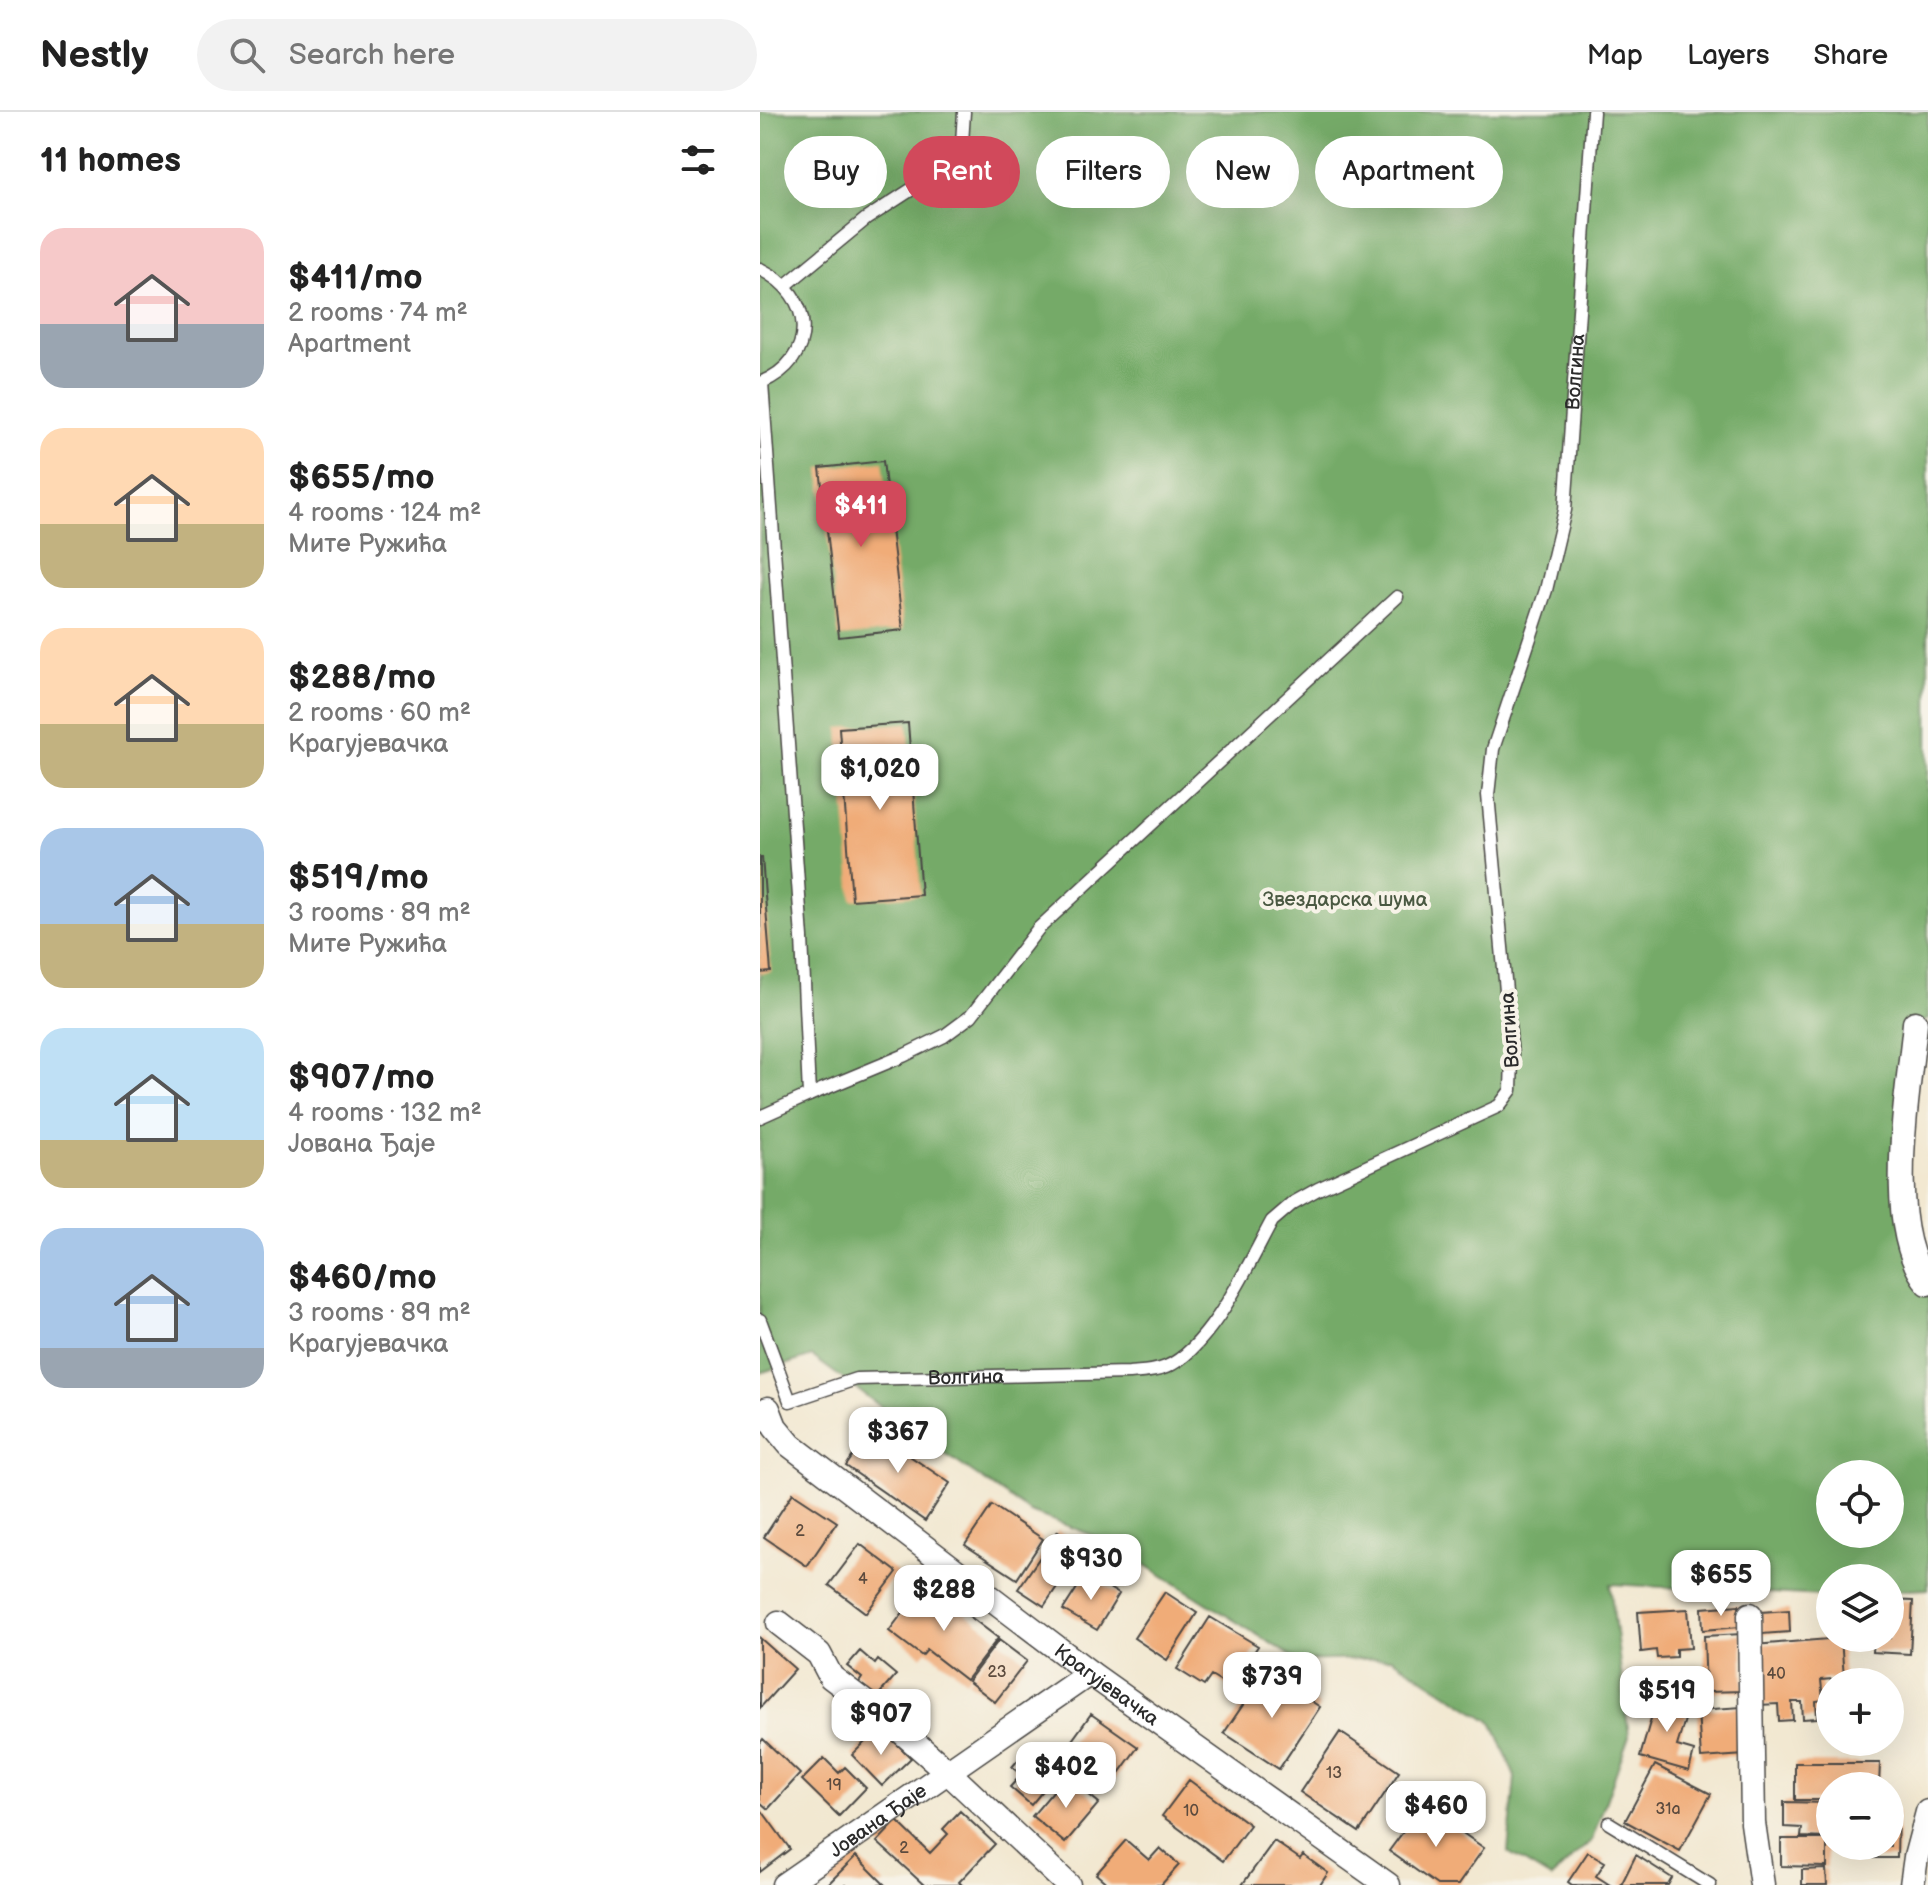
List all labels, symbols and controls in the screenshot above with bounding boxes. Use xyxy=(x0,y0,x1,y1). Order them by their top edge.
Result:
search box xyxy=(197,19,757,91)
text: Nestly xyxy=(40,33,149,78)
icon: search xyxy=(225,33,269,77)
text: Search here xyxy=(289,37,455,73)
text: Map xyxy=(1587,39,1643,72)
text: Layers xyxy=(1687,39,1770,72)
text: Share xyxy=(1814,39,1888,72)
chip: Buy xyxy=(784,136,887,208)
chip: Rent xyxy=(903,136,1020,208)
chip: Filters xyxy=(1036,136,1170,208)
chip: New xyxy=(1186,136,1299,208)
chip: Apartment xyxy=(1315,136,1503,208)
icon: filters xyxy=(676,138,720,182)
text: 11 homes xyxy=(40,140,181,181)
text: $411/mo xyxy=(288,257,423,298)
icon: home xyxy=(104,260,200,356)
text: 2 rooms · 74 m² xyxy=(288,298,468,329)
text: Apartment xyxy=(288,329,411,360)
street label: Волгина xyxy=(1561,333,1590,411)
text: $655/mo xyxy=(288,457,435,498)
icon: home xyxy=(104,460,200,556)
pin: $411 xyxy=(814,481,908,549)
text: $411 xyxy=(834,491,888,522)
text: 4 rooms · 124 m² xyxy=(288,498,481,529)
text: Мите Ружића xyxy=(288,529,447,560)
text: $288/mo xyxy=(288,657,436,698)
icon: home xyxy=(104,660,200,756)
text: 2 rooms · 60 m² xyxy=(288,698,471,729)
text: Крагујевачка xyxy=(288,729,449,760)
pin: $1,020 xyxy=(815,744,945,812)
text: $1,020 xyxy=(839,754,921,785)
text: $519/mo xyxy=(288,857,429,898)
icon: home xyxy=(104,860,200,956)
park label: Звездарска шума xyxy=(1262,888,1428,912)
text: 3 rooms · 89 m² xyxy=(288,898,471,929)
text: Мите Ружића xyxy=(288,929,447,960)
street label: Волгина xyxy=(1495,991,1525,1069)
text: $907/mo xyxy=(288,1057,435,1098)
icon: home xyxy=(104,1060,200,1156)
text: 4 rooms · 132 m² xyxy=(288,1098,482,1129)
text: Јована Ђаје xyxy=(288,1129,435,1160)
text: $460/mo xyxy=(288,1257,437,1298)
icon: home xyxy=(104,1260,200,1356)
text: 3 rooms · 89 m² xyxy=(288,1298,471,1329)
text: Крагујевачка xyxy=(288,1329,449,1360)
street label: Волгина xyxy=(928,1365,1005,1390)
pin: $367 xyxy=(851,1407,945,1475)
text: $367 xyxy=(867,1417,929,1448)
map controls xyxy=(1816,1460,1904,1860)
button: locate xyxy=(1816,1460,1904,1548)
house number: 2 xyxy=(795,1522,805,1541)
pin: $930 xyxy=(1044,1534,1138,1602)
text: $930 xyxy=(1059,1544,1123,1575)
pin: $655 xyxy=(1674,1550,1768,1618)
text: $655 xyxy=(1690,1560,1752,1591)
button: layers xyxy=(1816,1564,1904,1652)
pin: $288 xyxy=(897,1565,991,1633)
house number: 4 xyxy=(858,1570,868,1589)
text: $288 xyxy=(912,1575,976,1606)
street label: Крагујевачка xyxy=(1049,1639,1164,1731)
pin: $739 xyxy=(1225,1652,1319,1720)
text: $739 xyxy=(1241,1662,1303,1693)
house number: 23 xyxy=(988,1663,1007,1682)
house number: 40 xyxy=(1766,1665,1786,1684)
pin: $519 xyxy=(1620,1666,1714,1734)
button: + xyxy=(1816,1668,1904,1756)
text: $519 xyxy=(1638,1676,1696,1707)
pin: $907 xyxy=(834,1689,928,1757)
text: $907 xyxy=(850,1699,912,1730)
pin: $402 xyxy=(1019,1742,1113,1810)
text: $402 xyxy=(1034,1752,1098,1783)
house number: 13 xyxy=(1326,1764,1342,1783)
button: − xyxy=(1816,1772,1904,1860)
house number: 19 xyxy=(826,1776,842,1795)
street label: Јована Ђаје xyxy=(825,1779,932,1863)
pin: $460 xyxy=(1389,1781,1483,1849)
text: $460 xyxy=(1404,1791,1468,1822)
house number: 31a xyxy=(1655,1800,1681,1819)
house number: 10 xyxy=(1183,1802,1199,1821)
house number: 2 xyxy=(899,1839,909,1858)

